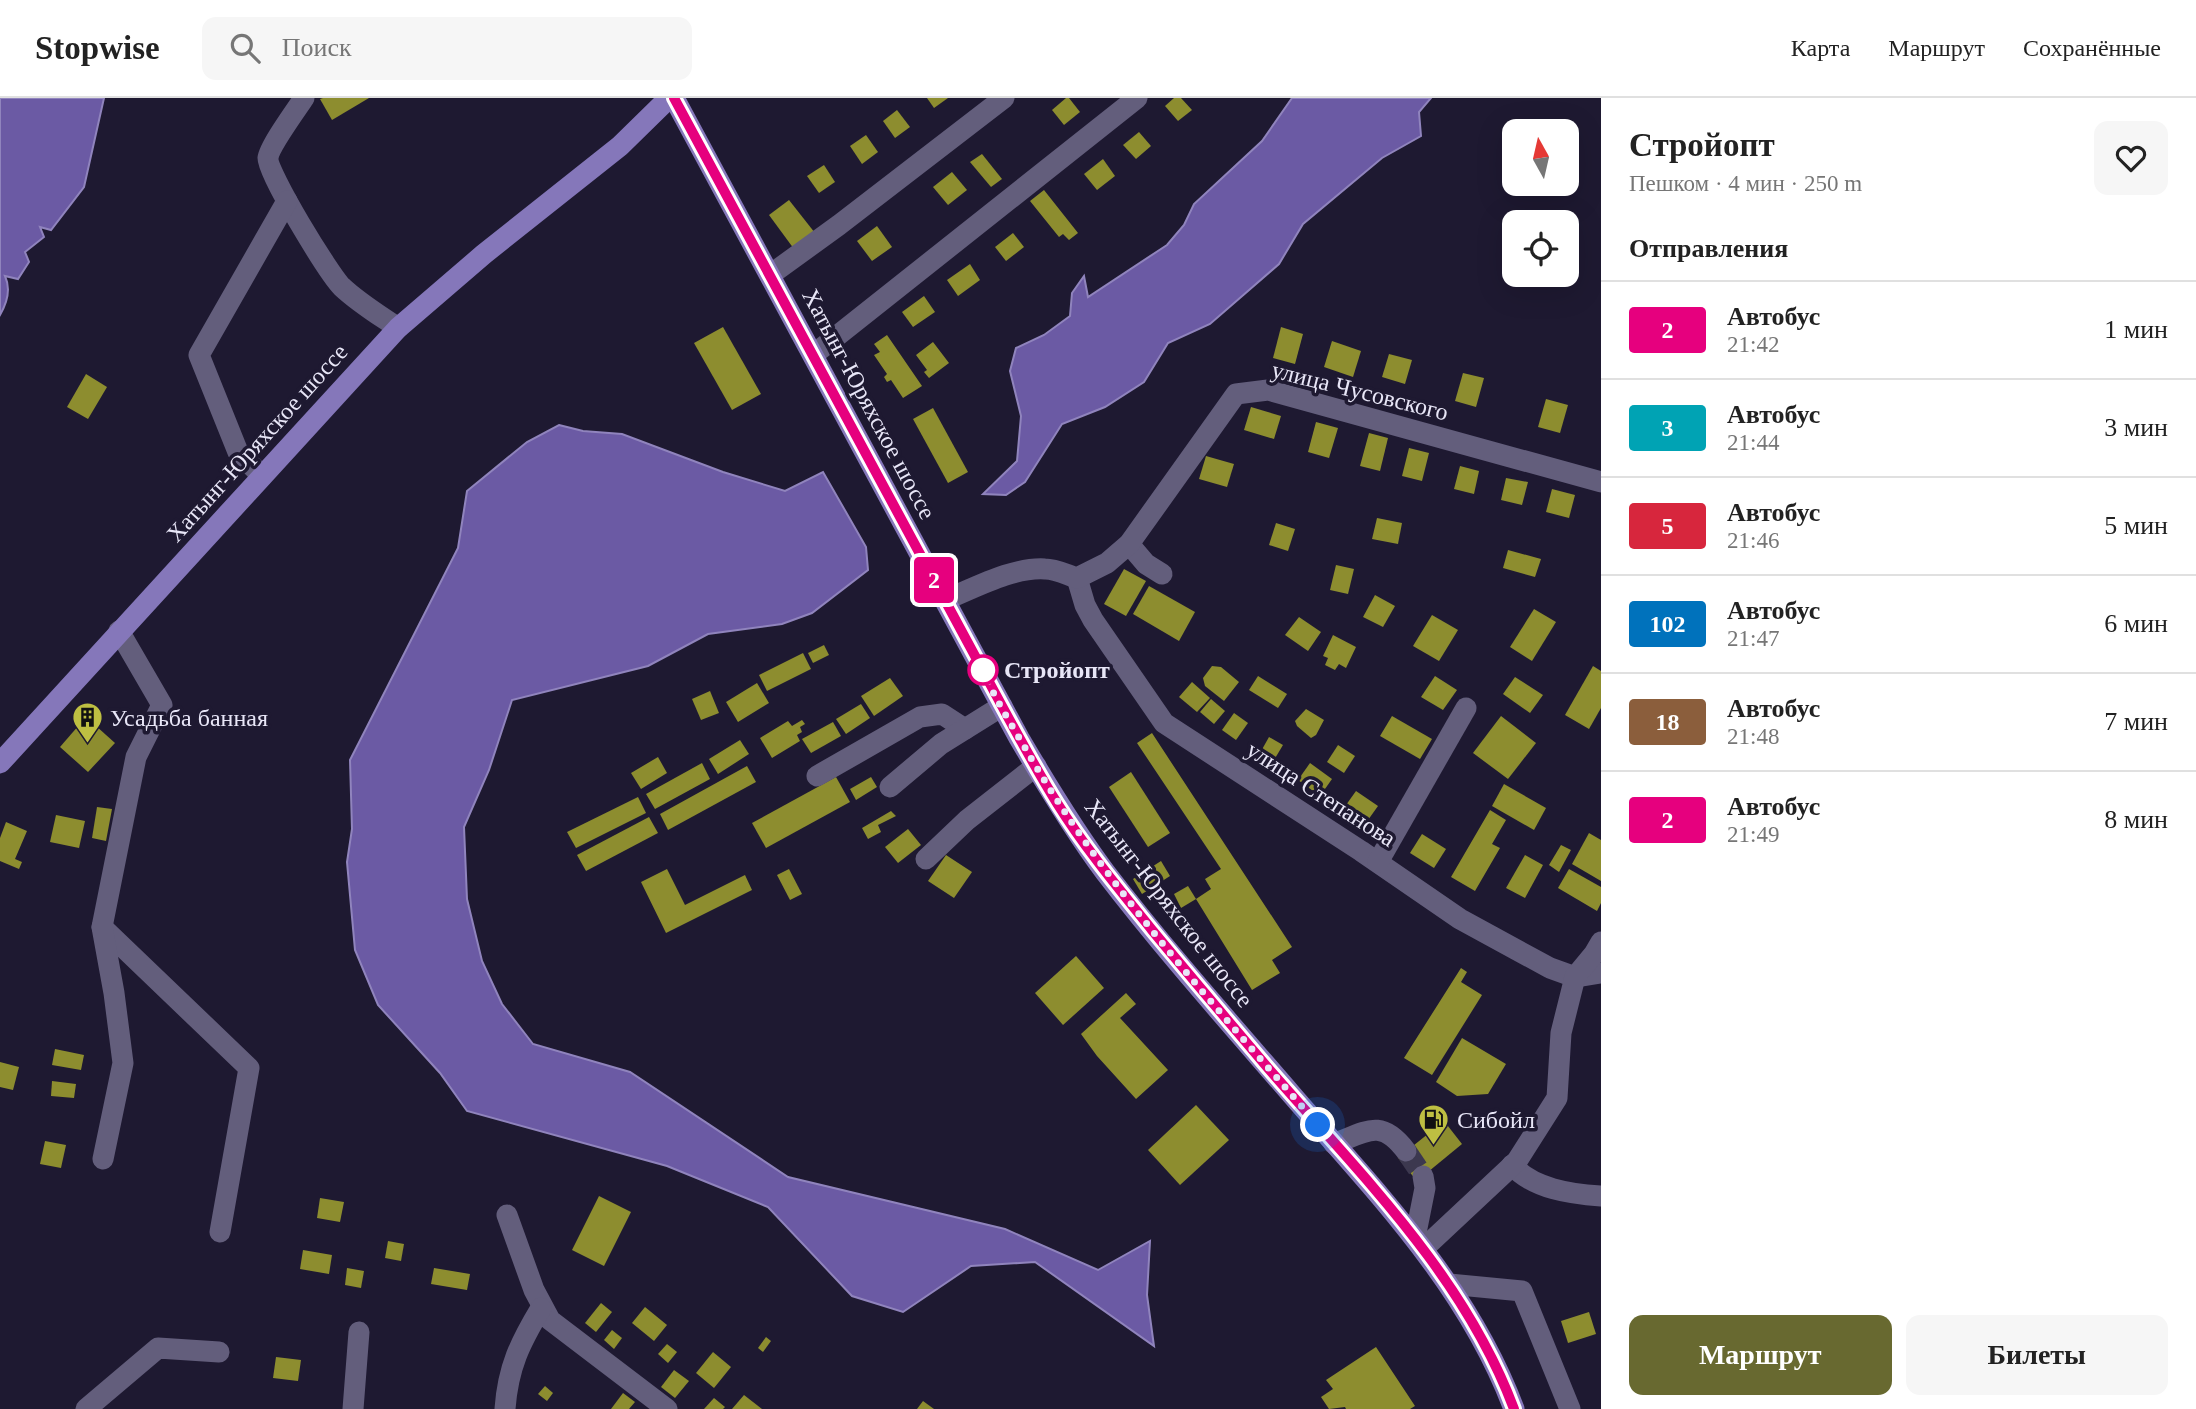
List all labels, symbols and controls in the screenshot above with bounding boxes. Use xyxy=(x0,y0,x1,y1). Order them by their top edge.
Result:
search box xyxy=(202,17,692,80)
icon: search xyxy=(226,29,264,67)
text: Stopwise xyxy=(35,30,160,66)
text: Поиск xyxy=(282,33,352,62)
text: Карта xyxy=(1791,35,1850,61)
text: Маршрут xyxy=(1888,35,1985,61)
text: Сохранённые xyxy=(2023,35,2161,61)
north arrow xyxy=(1502,119,1578,196)
map controls xyxy=(1502,119,1579,287)
button: heart xyxy=(2094,121,2168,195)
text: Стройопт xyxy=(1629,127,1775,163)
text: Пешком · 4 мин · 250 m xyxy=(1629,171,1862,196)
button: locate xyxy=(1502,210,1579,287)
text: Отправления xyxy=(1629,234,1788,263)
street label: Хатынг-Юряхское шоссе xyxy=(797,284,941,524)
text: Автобус xyxy=(1727,302,1820,331)
text: 1 мин xyxy=(2104,315,2168,344)
text: 2 xyxy=(1662,317,1674,343)
text: 21:42 xyxy=(1727,332,1779,357)
street label: Хатынг-Юряхское шоссе xyxy=(161,339,353,547)
street label: улица Чусовского xyxy=(1269,356,1451,426)
text: Автобус xyxy=(1727,400,1820,429)
text: 3 мин xyxy=(2104,413,2168,442)
text: 3 xyxy=(1662,415,1674,441)
text: 21:44 xyxy=(1727,430,1779,455)
text: Автобус xyxy=(1727,498,1820,527)
text: 5 мин xyxy=(2104,511,2168,540)
text: 5 xyxy=(1662,513,1674,539)
text: 21:46 xyxy=(1727,528,1779,553)
line badge: 2 xyxy=(911,557,957,603)
text: 2 xyxy=(928,567,940,593)
text: Автобус xyxy=(1727,596,1820,625)
text: 6 мин xyxy=(2104,609,2168,638)
text: 102 xyxy=(1650,611,1686,637)
text: 21:47 xyxy=(1727,626,1779,651)
marker: Стройопт xyxy=(968,655,998,685)
place label: Стройопт xyxy=(1004,657,1110,683)
text: Автобус xyxy=(1727,694,1820,723)
building icon: Усадьба банная xyxy=(70,701,104,745)
place label: Усадьба банная xyxy=(110,705,268,731)
text: 7 мин xyxy=(2104,707,2168,736)
text: 18 xyxy=(1656,709,1680,735)
text: 21:48 xyxy=(1727,724,1779,749)
street label: улица Степанова xyxy=(1242,736,1401,852)
text: Автобус xyxy=(1727,792,1820,821)
street label: Хатынг-Юряхское шоссе xyxy=(1080,794,1258,1012)
text: 8 мин xyxy=(2104,805,2168,834)
text: 2 xyxy=(1662,807,1674,833)
text: 21:49 xyxy=(1727,822,1779,847)
fuel station icon: Сибойл xyxy=(1417,1103,1451,1147)
your location xyxy=(1300,1107,1335,1142)
place label: Сибойл xyxy=(1457,1107,1535,1133)
button: Маршрут xyxy=(1629,1315,1892,1395)
button: Билеты xyxy=(1906,1315,2168,1395)

